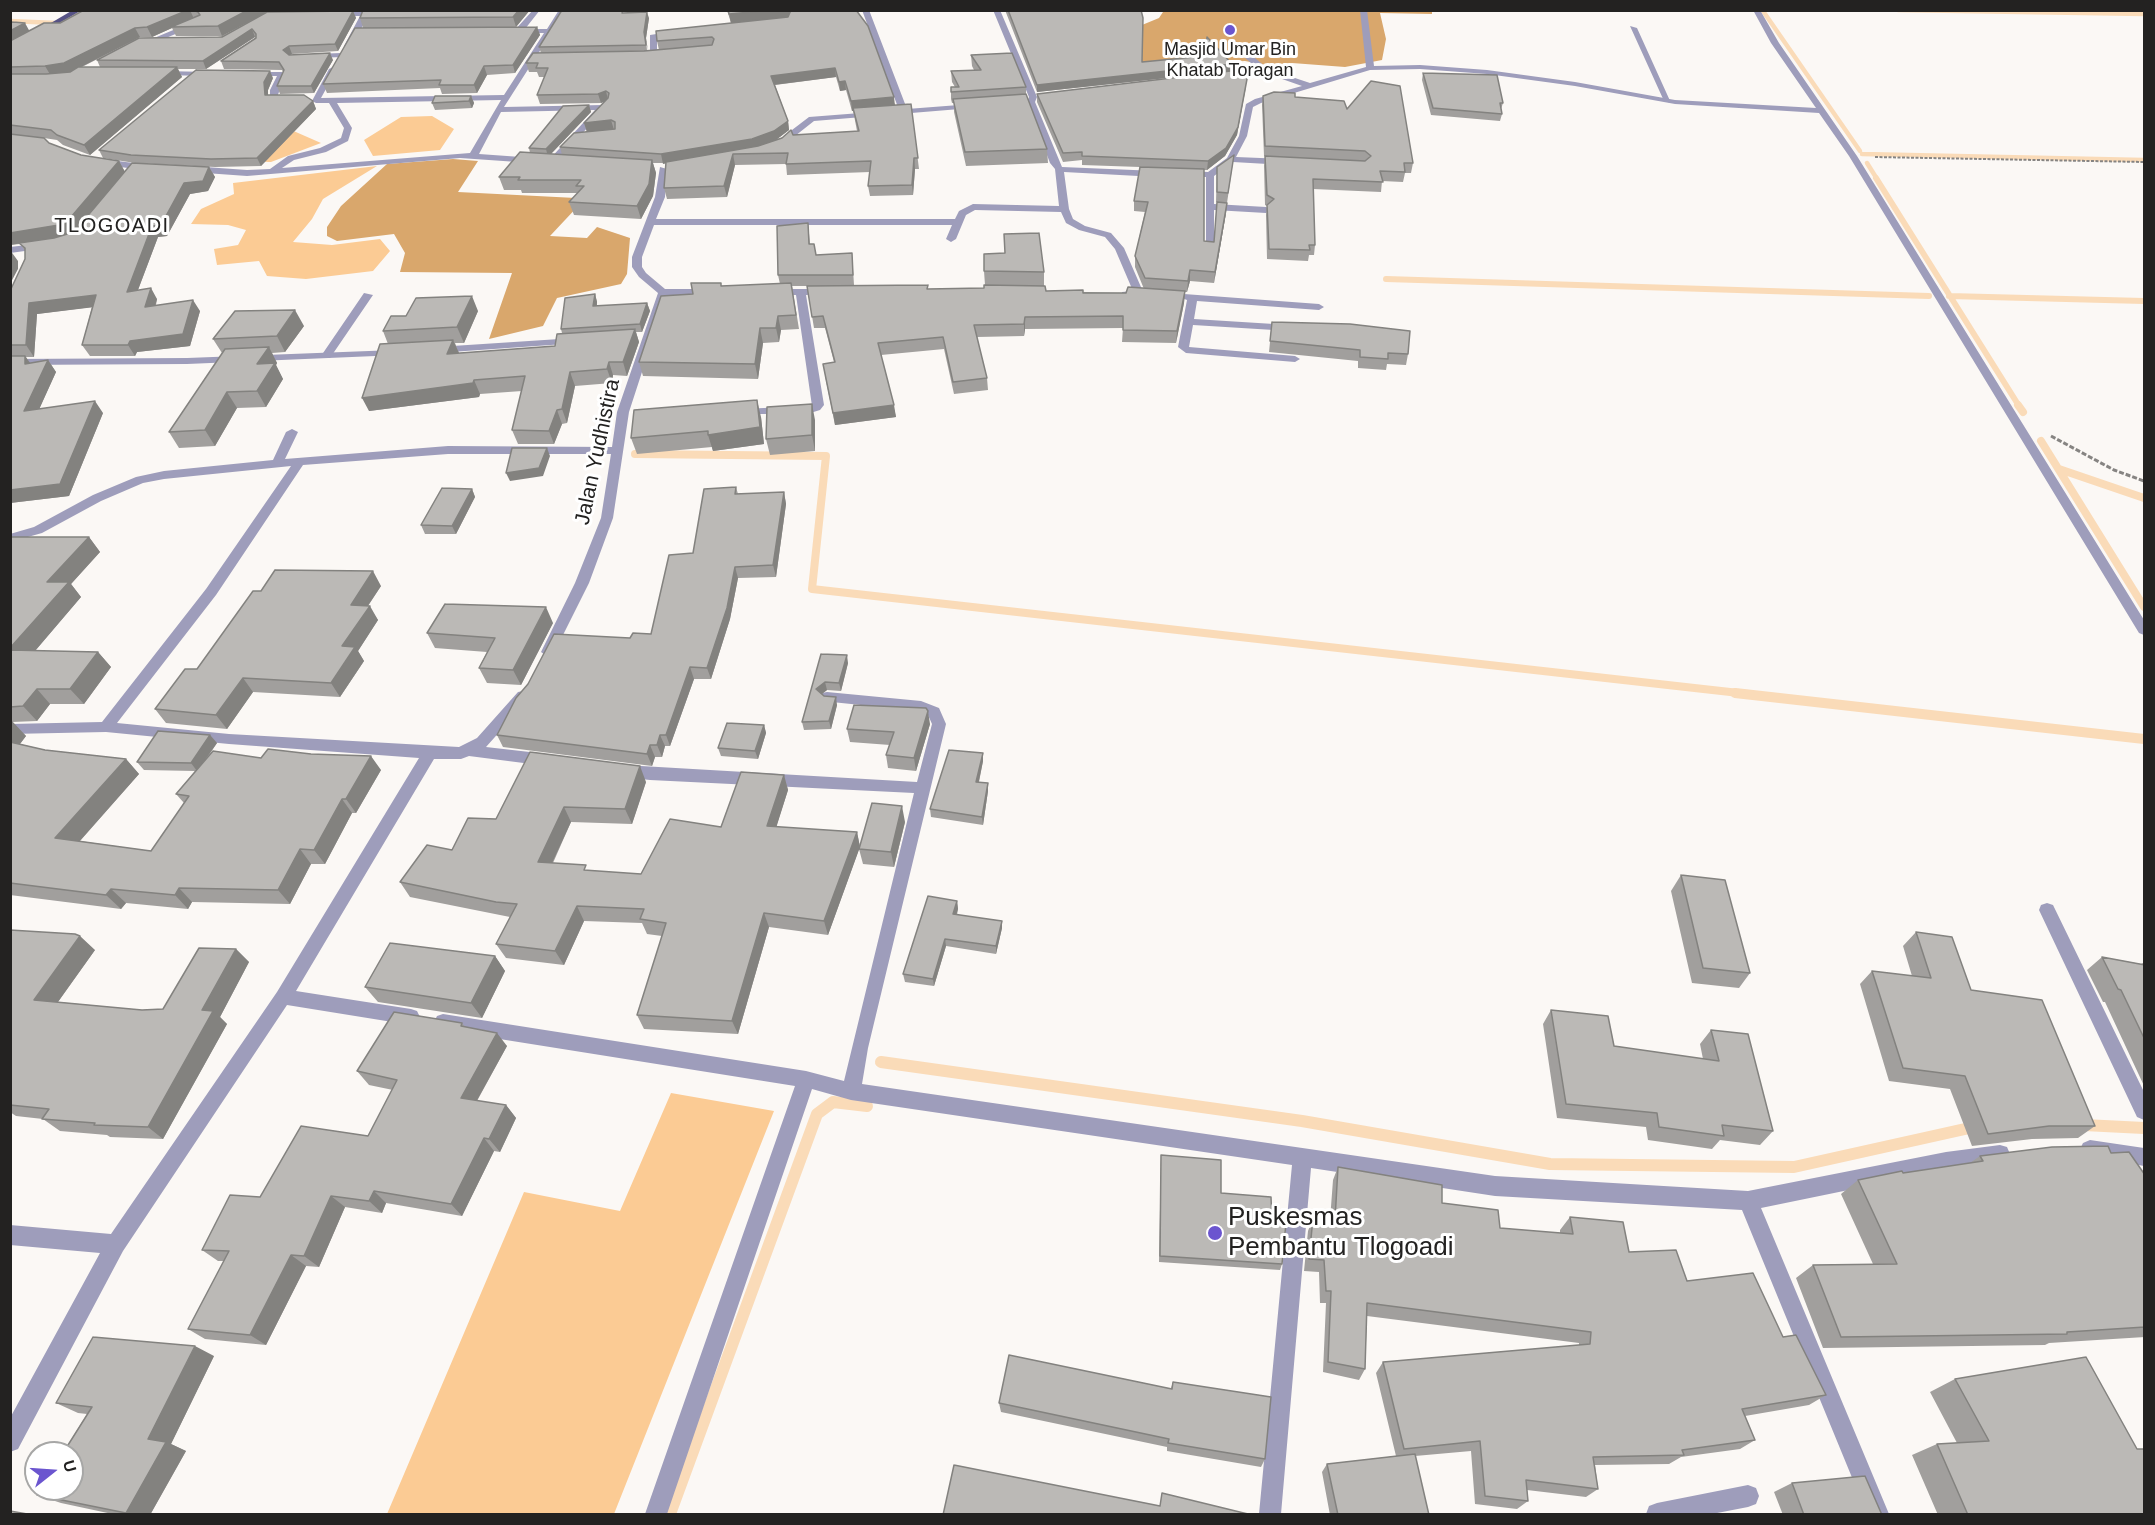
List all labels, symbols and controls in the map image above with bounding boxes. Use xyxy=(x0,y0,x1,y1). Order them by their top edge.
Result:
marker: Masjid Umar Bin Khatab Toragan xyxy=(1223,23,1237,37)
place label: Masjid Umar Bin Khatab Toragan xyxy=(1164,39,1296,82)
district label: TLOGOADI xyxy=(54,214,170,238)
street label: Jalan Yudhistira xyxy=(570,377,626,527)
place label: Puskesmas Pembantu Tlogoadi xyxy=(1228,1202,1453,1264)
marker: Puskesmas Pembantu Tlogoadi xyxy=(1206,1224,1224,1242)
north arrow xyxy=(24,1441,84,1501)
text: U xyxy=(60,1458,80,1474)

